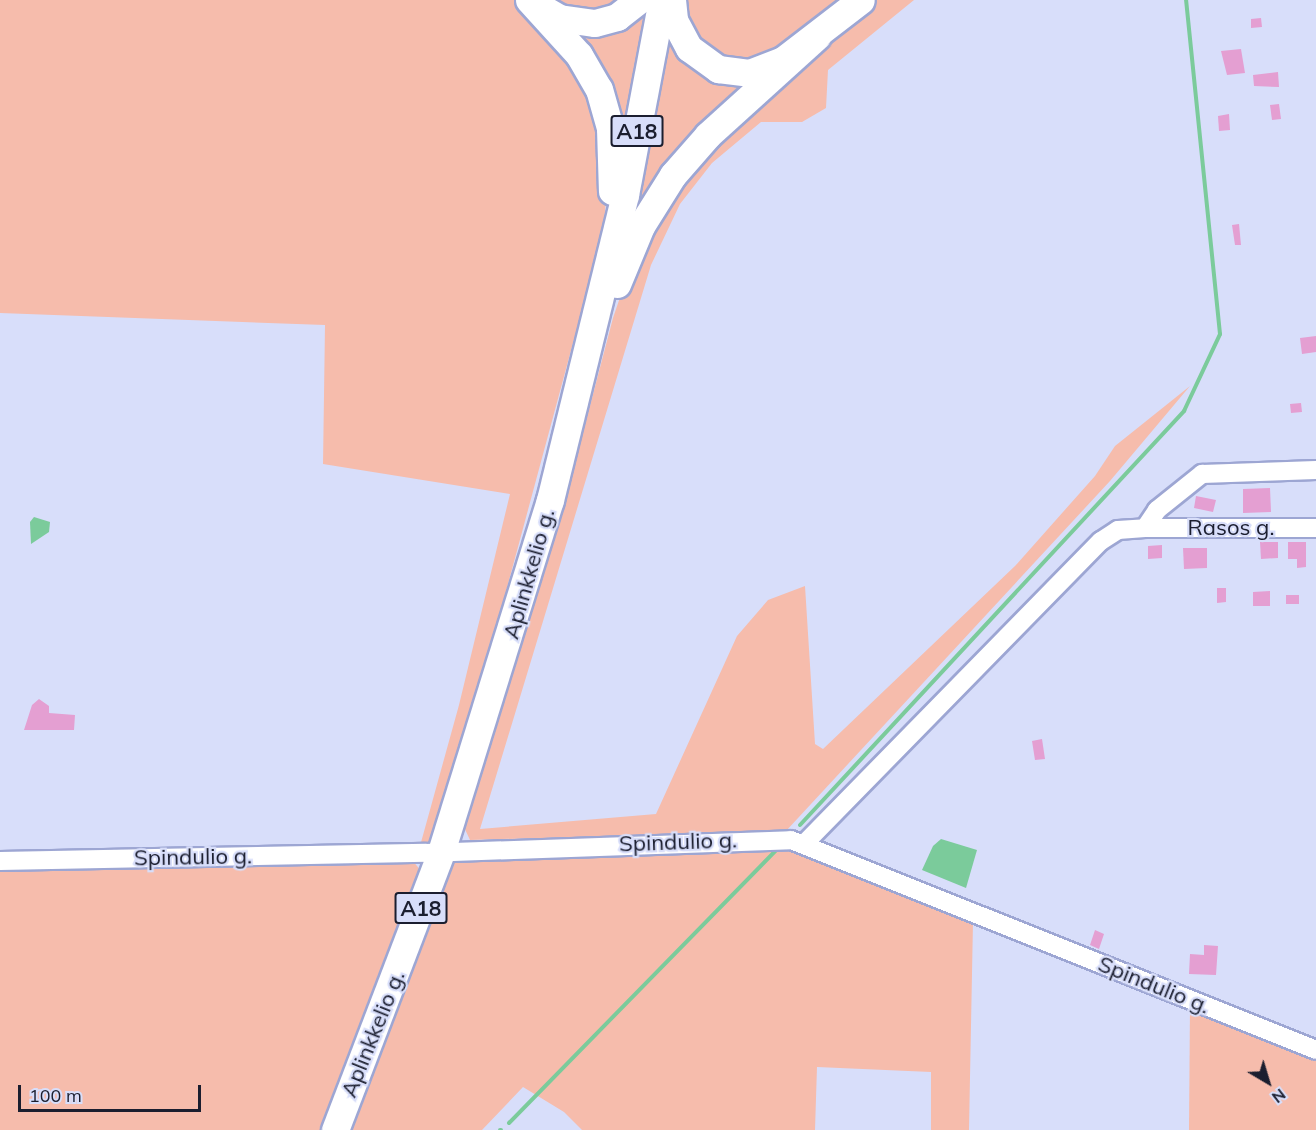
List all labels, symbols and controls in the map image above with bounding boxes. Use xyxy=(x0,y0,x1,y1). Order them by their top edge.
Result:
road number: A18 xyxy=(610,113,664,149)
street label: Aplinkkelio g. xyxy=(498,506,560,642)
street label: Rasos g. xyxy=(1188,515,1274,541)
street label: Spindulio g. xyxy=(619,827,737,857)
street label: Spindulio g. xyxy=(134,843,252,871)
road number: A18 xyxy=(394,890,448,926)
street label: Spindulio g. xyxy=(1094,951,1214,1019)
street label: Aplinkkelio g. xyxy=(336,967,410,1101)
north arrow xyxy=(1238,1052,1298,1112)
scale bar xyxy=(21,1073,204,1111)
text: 100 m xyxy=(29,1084,82,1107)
text: N xyxy=(1268,1085,1290,1108)

